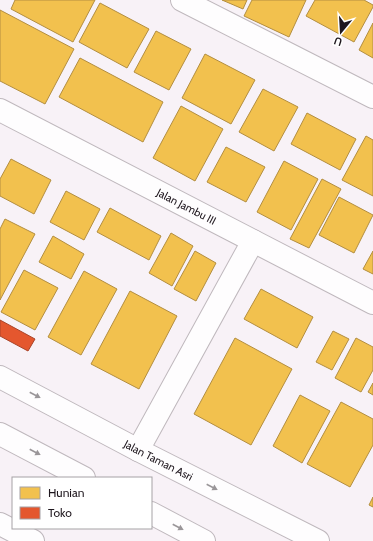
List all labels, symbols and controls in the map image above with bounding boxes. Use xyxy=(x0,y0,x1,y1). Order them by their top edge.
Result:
north arrow xyxy=(321,12,361,52)
text: U xyxy=(332,34,344,49)
street label: Jalan Jambu III xyxy=(154,185,219,228)
one-way arrow xyxy=(29,392,40,399)
street label: Jalan Taman Asri xyxy=(121,436,195,484)
one-way arrow xyxy=(29,449,40,455)
legend xyxy=(12,477,152,529)
one-way arrow xyxy=(206,484,218,490)
text: Hunian xyxy=(48,485,85,500)
text: Toko xyxy=(48,505,72,520)
one-way arrow xyxy=(172,524,184,530)

